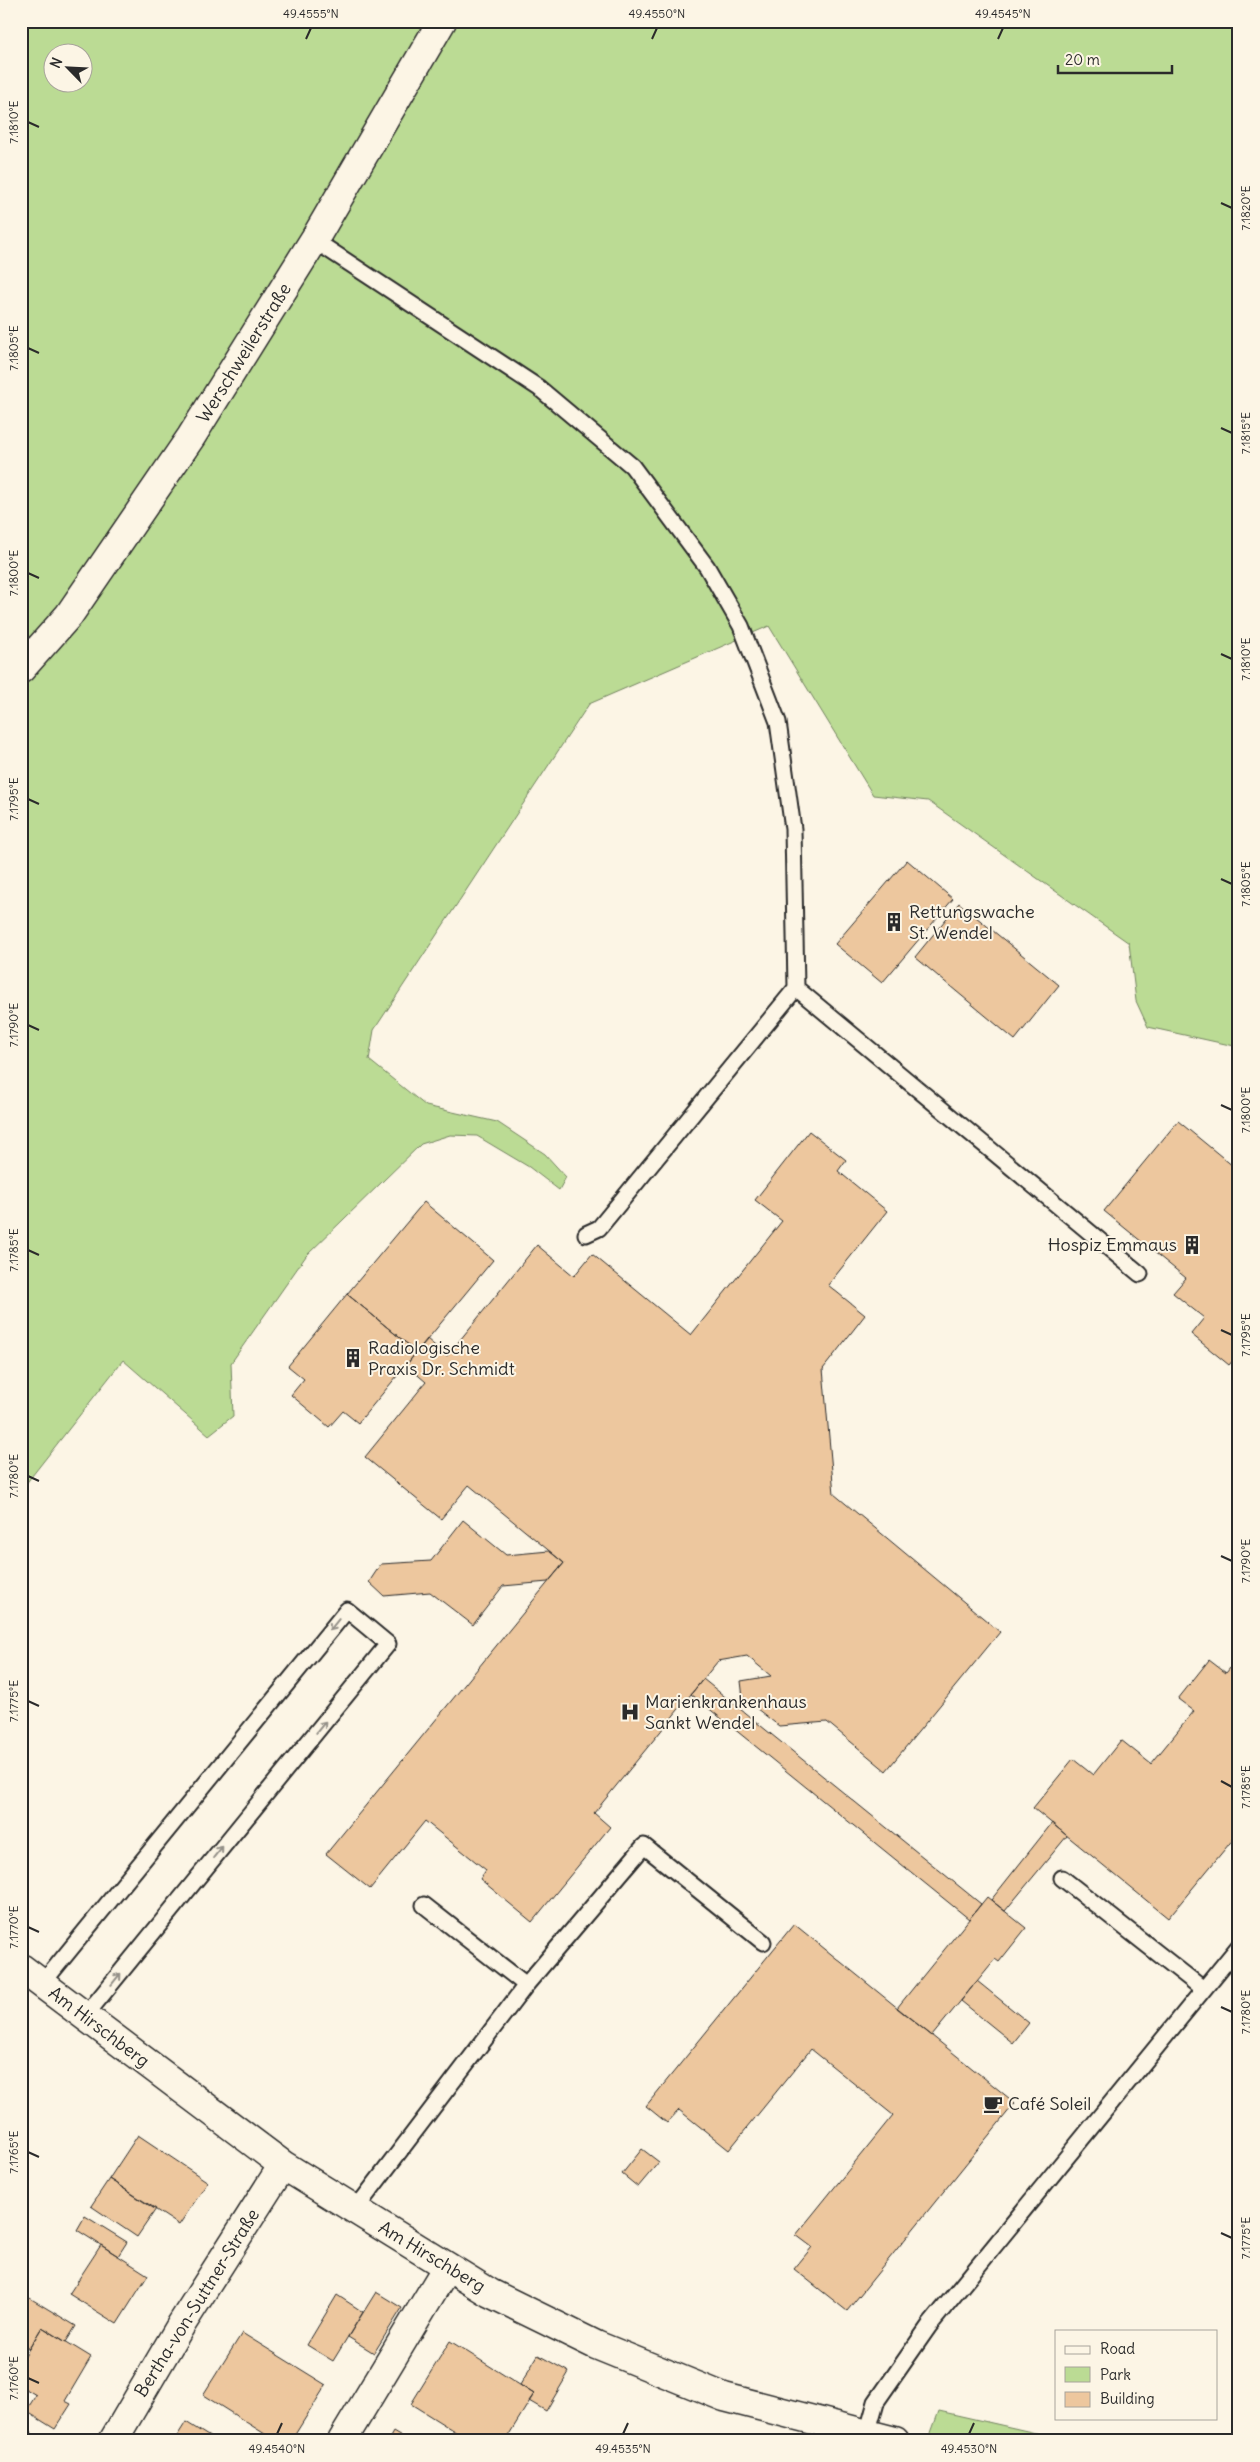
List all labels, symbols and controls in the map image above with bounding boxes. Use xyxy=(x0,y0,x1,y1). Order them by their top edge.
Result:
text: 49.4555°N xyxy=(283,6,339,21)
text: 49.4550°N xyxy=(629,6,685,21)
text: 49.4545°N xyxy=(975,6,1031,21)
north arrow xyxy=(42,42,92,92)
scale bar xyxy=(1058,42,1171,74)
text: 20 m xyxy=(1065,50,1100,69)
text: N xyxy=(46,55,66,71)
text: 7.1810°E xyxy=(6,100,21,144)
text: 7.1820°E xyxy=(1238,185,1253,231)
street label: Werschweilerstraße xyxy=(191,279,296,427)
text: 7.1805°E xyxy=(6,325,21,371)
text: 7.1815°E xyxy=(1238,412,1253,454)
text: 7.1800°E xyxy=(6,550,21,596)
text: 7.1810°E xyxy=(1238,637,1253,681)
text: 7.1795°E xyxy=(6,777,21,821)
text: 7.1805°E xyxy=(1238,861,1253,907)
place label: Rettungswache St. Wendel xyxy=(909,900,1035,944)
building icon: Rettungswache St. Wendel xyxy=(883,911,905,933)
text: 7.1790°E xyxy=(6,1003,21,1047)
text: 7.1800°E xyxy=(1238,1087,1253,1133)
text: 7.1785°E xyxy=(6,1228,21,1272)
place label: Hospiz Emmaus xyxy=(1048,1233,1177,1256)
building icon: Hospiz Emmaus xyxy=(1181,1234,1203,1256)
text: 7.1795°E xyxy=(1238,1313,1253,1357)
place label: Radiologische Praxis Dr. Schmidt xyxy=(368,1336,515,1380)
building icon: Radiologische Praxis Dr. Schmidt xyxy=(342,1347,364,1369)
text: 7.1780°E xyxy=(6,1454,21,1498)
text: 7.1790°E xyxy=(1238,1539,1253,1583)
one-way arrow xyxy=(329,1618,340,1631)
text: 7.1775°E xyxy=(6,1680,21,1722)
place label: Marienkrankenhaus Sankt Wendel xyxy=(645,1690,807,1734)
hospital icon: Marienkrankenhaus Sankt Wendel xyxy=(619,1701,641,1723)
one-way arrow xyxy=(315,1720,326,1733)
text: 7.1785°E xyxy=(1238,1765,1253,1809)
one-way arrow xyxy=(213,1846,224,1859)
text: 7.1770°E xyxy=(6,1905,21,1949)
one-way arrow xyxy=(110,1972,121,1985)
street label: Am Hirschberg xyxy=(44,1981,154,2072)
text: 7.1780°E xyxy=(1238,1990,1253,2034)
place label: Café Soleil xyxy=(1008,2092,1091,2115)
cafe icon: Café Soleil xyxy=(982,2093,1004,2115)
text: 7.1765°E xyxy=(6,2130,21,2174)
street label: Bertha-von-Suttner-Straße xyxy=(129,2204,264,2401)
street label: Am Hirschberg xyxy=(375,2216,490,2297)
text: 7.1775°E xyxy=(1238,2217,1253,2259)
legend xyxy=(1055,2330,1218,2420)
text: Road xyxy=(1100,2339,1135,2358)
text: 7.1760°E xyxy=(6,2356,21,2400)
text: Park xyxy=(1100,2365,1131,2384)
text: Building xyxy=(1100,2389,1155,2408)
text: 49.4540°N xyxy=(249,2441,305,2456)
text: 49.4535°N xyxy=(595,2441,651,2456)
text: 49.4530°N xyxy=(941,2441,997,2456)

